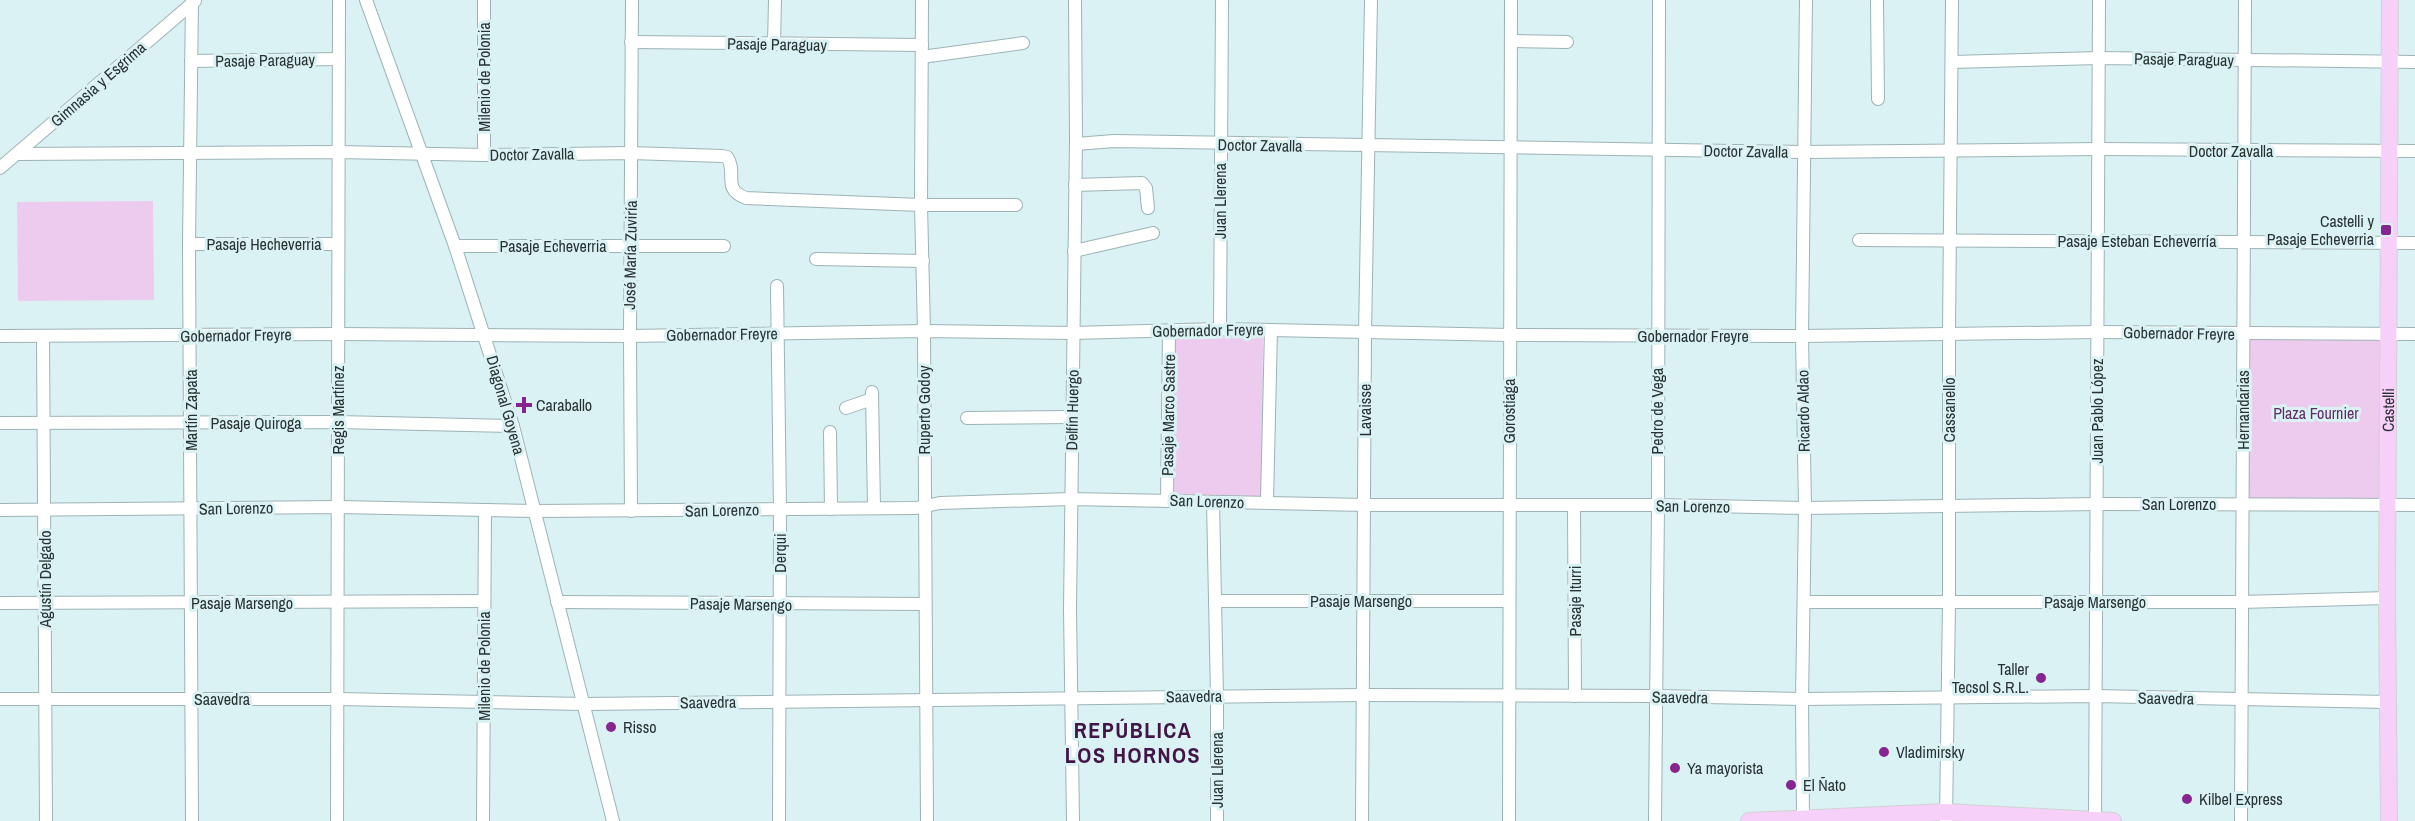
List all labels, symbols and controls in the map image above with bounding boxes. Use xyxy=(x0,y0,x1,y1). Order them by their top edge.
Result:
street label: Milenio de Polonia xyxy=(473,22,495,132)
street label: Pasaje Paraguay xyxy=(727,32,828,56)
street label: Gimnasia y Esgrima xyxy=(46,36,151,132)
street label: Pasaje Paraguay xyxy=(2134,47,2235,71)
street label: Pasaje Paraguay xyxy=(215,48,316,72)
street label: Doctor Zavalla xyxy=(1218,133,1303,157)
street label: Doctor Zavalla xyxy=(1704,139,1789,163)
street label: Doctor Zavalla xyxy=(2189,140,2274,162)
street label: Doctor Zavalla xyxy=(490,142,575,166)
street label: Juan Llerena xyxy=(1209,162,1231,239)
street label: José María Zuviría xyxy=(618,199,642,310)
place label: Castelli y Pasaje Echeverria xyxy=(2267,210,2375,250)
marker: Castelli y Pasaje Echeverria xyxy=(2379,223,2393,237)
street label: Pasaje Esteban Echeverría xyxy=(2058,230,2217,252)
street label: Pasaje Hecheverria xyxy=(206,233,322,255)
street label: Pasaje Echeverria xyxy=(499,235,607,257)
street label: Gobernador Freyre xyxy=(1152,318,1264,342)
street label: Gobernador Freyre xyxy=(2123,321,2235,345)
street label: Gobernador Freyre xyxy=(666,322,778,346)
street label: Gobernador Freyre xyxy=(180,323,292,347)
street label: Gobernador Freyre xyxy=(1637,325,1749,347)
street label: Diagonal Goyena xyxy=(481,353,531,458)
street label: Pasaje Marco Sastre xyxy=(1156,354,1180,476)
street label: Juan Pablo López xyxy=(2086,358,2108,464)
street label: Regis Martínez xyxy=(327,365,349,454)
street label: Ruperto Godoy xyxy=(913,365,935,454)
street label: Pedro de Vega xyxy=(1646,367,1668,454)
street label: Martín Zapata xyxy=(180,368,202,451)
street label: Delfín Huergo xyxy=(1060,369,1084,451)
street label: Ricardo Aldao xyxy=(1791,370,1815,452)
street label: Hernandarias xyxy=(2232,370,2254,450)
street label: Gorostiaga xyxy=(1498,378,1520,443)
street label: Cassanello xyxy=(1938,378,1960,442)
street label: Lavaisse xyxy=(1354,384,1376,436)
street label: Castelli xyxy=(2377,388,2399,432)
place label: Caraballo xyxy=(536,394,592,416)
marker: Caraballo xyxy=(517,398,531,412)
park label: Plaza Fournier xyxy=(2273,402,2359,424)
street label: Pasaje Quiroga xyxy=(210,412,302,434)
street label: San Lorenzo xyxy=(1169,489,1245,513)
street label: San Lorenzo xyxy=(2142,493,2216,515)
street label: San Lorenzo xyxy=(1656,494,1730,518)
street label: San Lorenzo xyxy=(199,496,273,520)
street label: San Lorenzo xyxy=(685,498,759,522)
street label: Agustín Delgado xyxy=(34,530,56,629)
street label: Derqui xyxy=(769,533,791,573)
street label: Pasaje Iturri xyxy=(1564,566,1586,636)
street label: Pasaje Marsengo xyxy=(1310,590,1412,612)
street label: Pasaje Marsengo xyxy=(2044,591,2146,613)
street label: Pasaje Marsengo xyxy=(191,592,293,614)
street label: Pasaje Marsengo xyxy=(690,592,792,616)
street label: Milenio de Polonia xyxy=(473,611,495,721)
place label: Taller Tecsol S.R.L. xyxy=(1952,658,2030,698)
marker: Taller Tecsol S.R.L. xyxy=(2034,671,2048,685)
street label: Saavedra xyxy=(1166,684,1223,707)
street label: Saavedra xyxy=(1652,686,1709,709)
street label: Saavedra xyxy=(2138,687,2195,710)
street label: Saavedra xyxy=(194,688,251,710)
street label: Saavedra xyxy=(680,690,737,713)
district label: REPÚBLICA LOS HORNOS xyxy=(1065,715,1201,770)
place label: Risso xyxy=(623,716,657,738)
marker: Risso xyxy=(604,720,618,734)
street label: Juan Llerena xyxy=(1206,731,1228,808)
place label: Vladimirsky xyxy=(1896,741,1965,763)
marker: Vladimirsky xyxy=(1877,745,1891,759)
place label: Ya mayorista xyxy=(1687,757,1764,779)
marker: Ya mayorista xyxy=(1668,761,1682,775)
place label: El Ñato xyxy=(1803,774,1846,796)
marker: El Ñato xyxy=(1784,778,1798,792)
place label: Kilbel Express xyxy=(2199,788,2283,810)
marker: Kilbel Express xyxy=(2180,792,2194,806)

